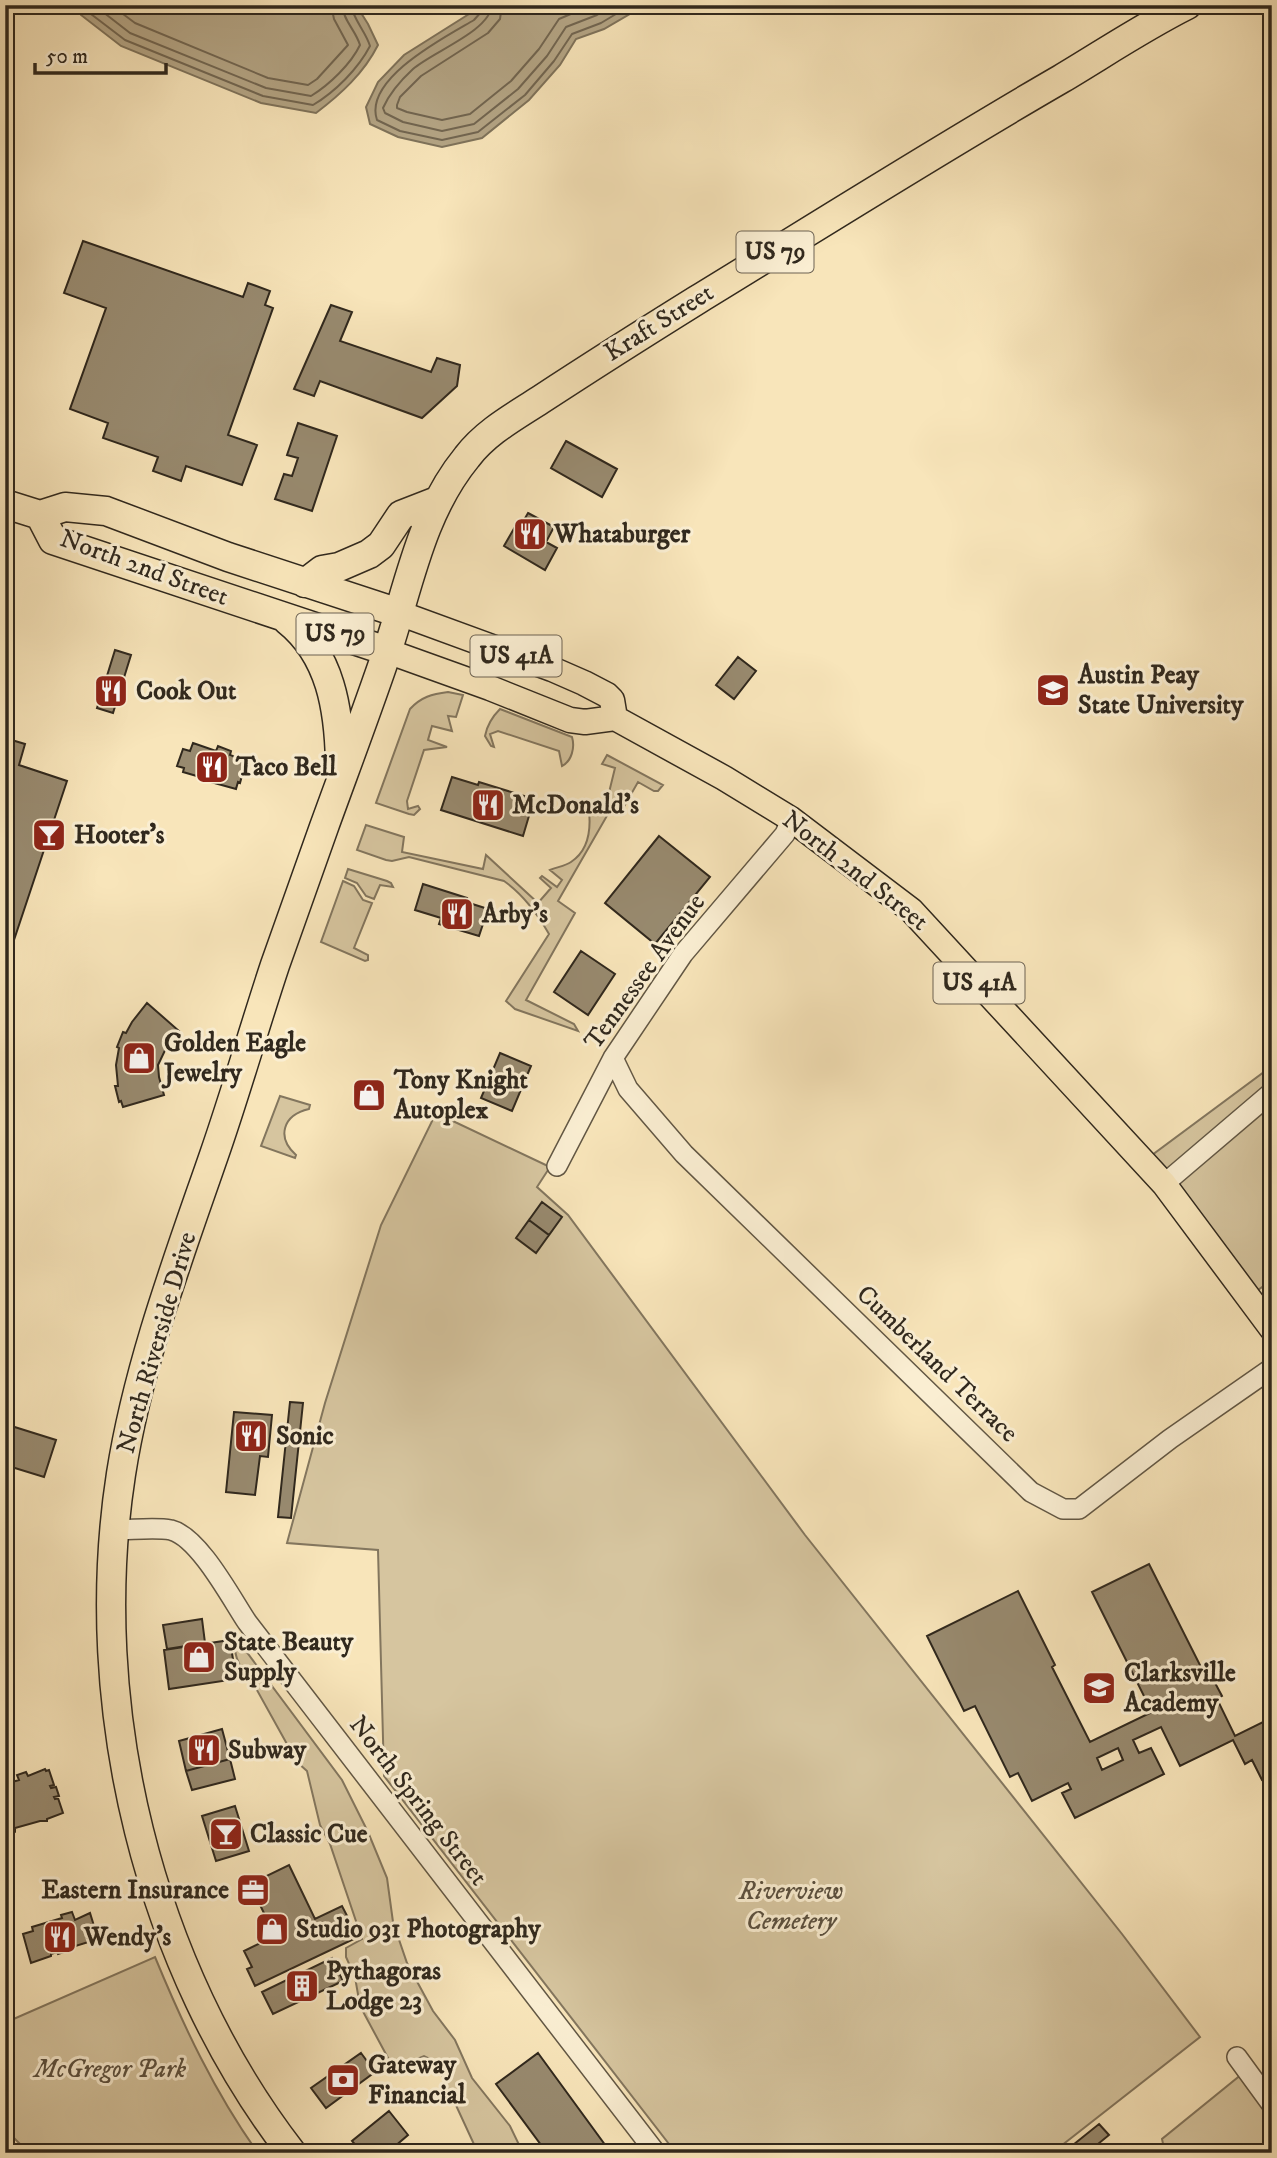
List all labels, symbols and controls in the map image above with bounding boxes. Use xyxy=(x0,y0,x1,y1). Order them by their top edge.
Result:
scale bar xyxy=(35,32,166,76)
text: 50 m xyxy=(46,44,88,70)
road number: US 79 xyxy=(736,232,814,272)
street label: Kraft Street xyxy=(598,277,720,369)
restaurant icon: Whataburger xyxy=(511,515,549,553)
place label: Whataburger xyxy=(553,518,690,551)
street label: North 2nd Street xyxy=(55,522,233,614)
road number: US 79 xyxy=(296,614,374,654)
road number: US 41A xyxy=(470,636,562,676)
place label: Austin Peay State University xyxy=(1077,659,1244,722)
school or university icon: Austin Peay State University xyxy=(1034,671,1072,709)
restaurant icon: Cook Out xyxy=(92,672,130,710)
place label: Cook Out xyxy=(136,675,237,708)
restaurant icon: Taco Bell xyxy=(193,748,231,786)
place label: Taco Bell xyxy=(235,751,338,784)
restaurant icon: McDonald's xyxy=(469,786,507,824)
place label: McDonald's xyxy=(512,789,639,822)
street label: North 2nd Street xyxy=(775,804,935,938)
bar icon: Hooter's xyxy=(30,816,68,854)
place label: Hooter's xyxy=(74,819,165,852)
street label: Tennessee Avenue xyxy=(577,887,713,1057)
restaurant icon: Arby's xyxy=(438,895,476,933)
place label: Arby's xyxy=(481,898,548,931)
road number: US 41A xyxy=(934,962,1024,1003)
place label: Golden Eagle Jewelry xyxy=(161,1027,306,1090)
shop icon: Golden Eagle Jewelry xyxy=(120,1039,158,1077)
place label: Tony Knight Autoplex xyxy=(393,1064,529,1127)
shop icon: Tony Knight Autoplex xyxy=(350,1076,388,1114)
street label: North Riverside Drive xyxy=(110,1228,204,1458)
street label: Cumberland Terrace xyxy=(849,1278,1025,1450)
restaurant icon: Sonic xyxy=(232,1417,270,1455)
place label: Sonic xyxy=(276,1420,334,1453)
place label: State Beauty Supply xyxy=(224,1626,354,1689)
shop icon: State Beauty Supply xyxy=(180,1638,218,1676)
place label: Clarksville Academy xyxy=(1123,1657,1236,1720)
school or university icon: Clarksville Academy xyxy=(1080,1669,1118,1707)
street label: North Spring Street xyxy=(341,1709,495,1893)
restaurant icon: Subway xyxy=(185,1731,223,1769)
place label: Subway xyxy=(228,1734,307,1767)
bar icon: Classic Cue xyxy=(207,1815,245,1853)
place label: Classic Cue xyxy=(250,1818,368,1851)
office icon: Eastern Insurance xyxy=(234,1871,272,1909)
place label: Eastern Insurance xyxy=(41,1874,229,1907)
park label: Riverview Cemetery xyxy=(738,1875,843,1938)
shop icon: Studio 931 Photography xyxy=(253,1910,291,1948)
place label: Studio 931 Photography xyxy=(296,1913,541,1946)
restaurant icon: Wendy's xyxy=(41,1918,79,1956)
place label: Wendy's xyxy=(83,1921,172,1954)
place label: Pythagoras Lodge 23 xyxy=(326,1955,441,2018)
building icon: Pythagoras Lodge 23 xyxy=(283,1967,321,2005)
place label: Gateway Financial xyxy=(368,2049,467,2112)
park label: McGregor Park xyxy=(32,2053,186,2086)
bank icon: Gateway Financial xyxy=(324,2061,362,2099)

